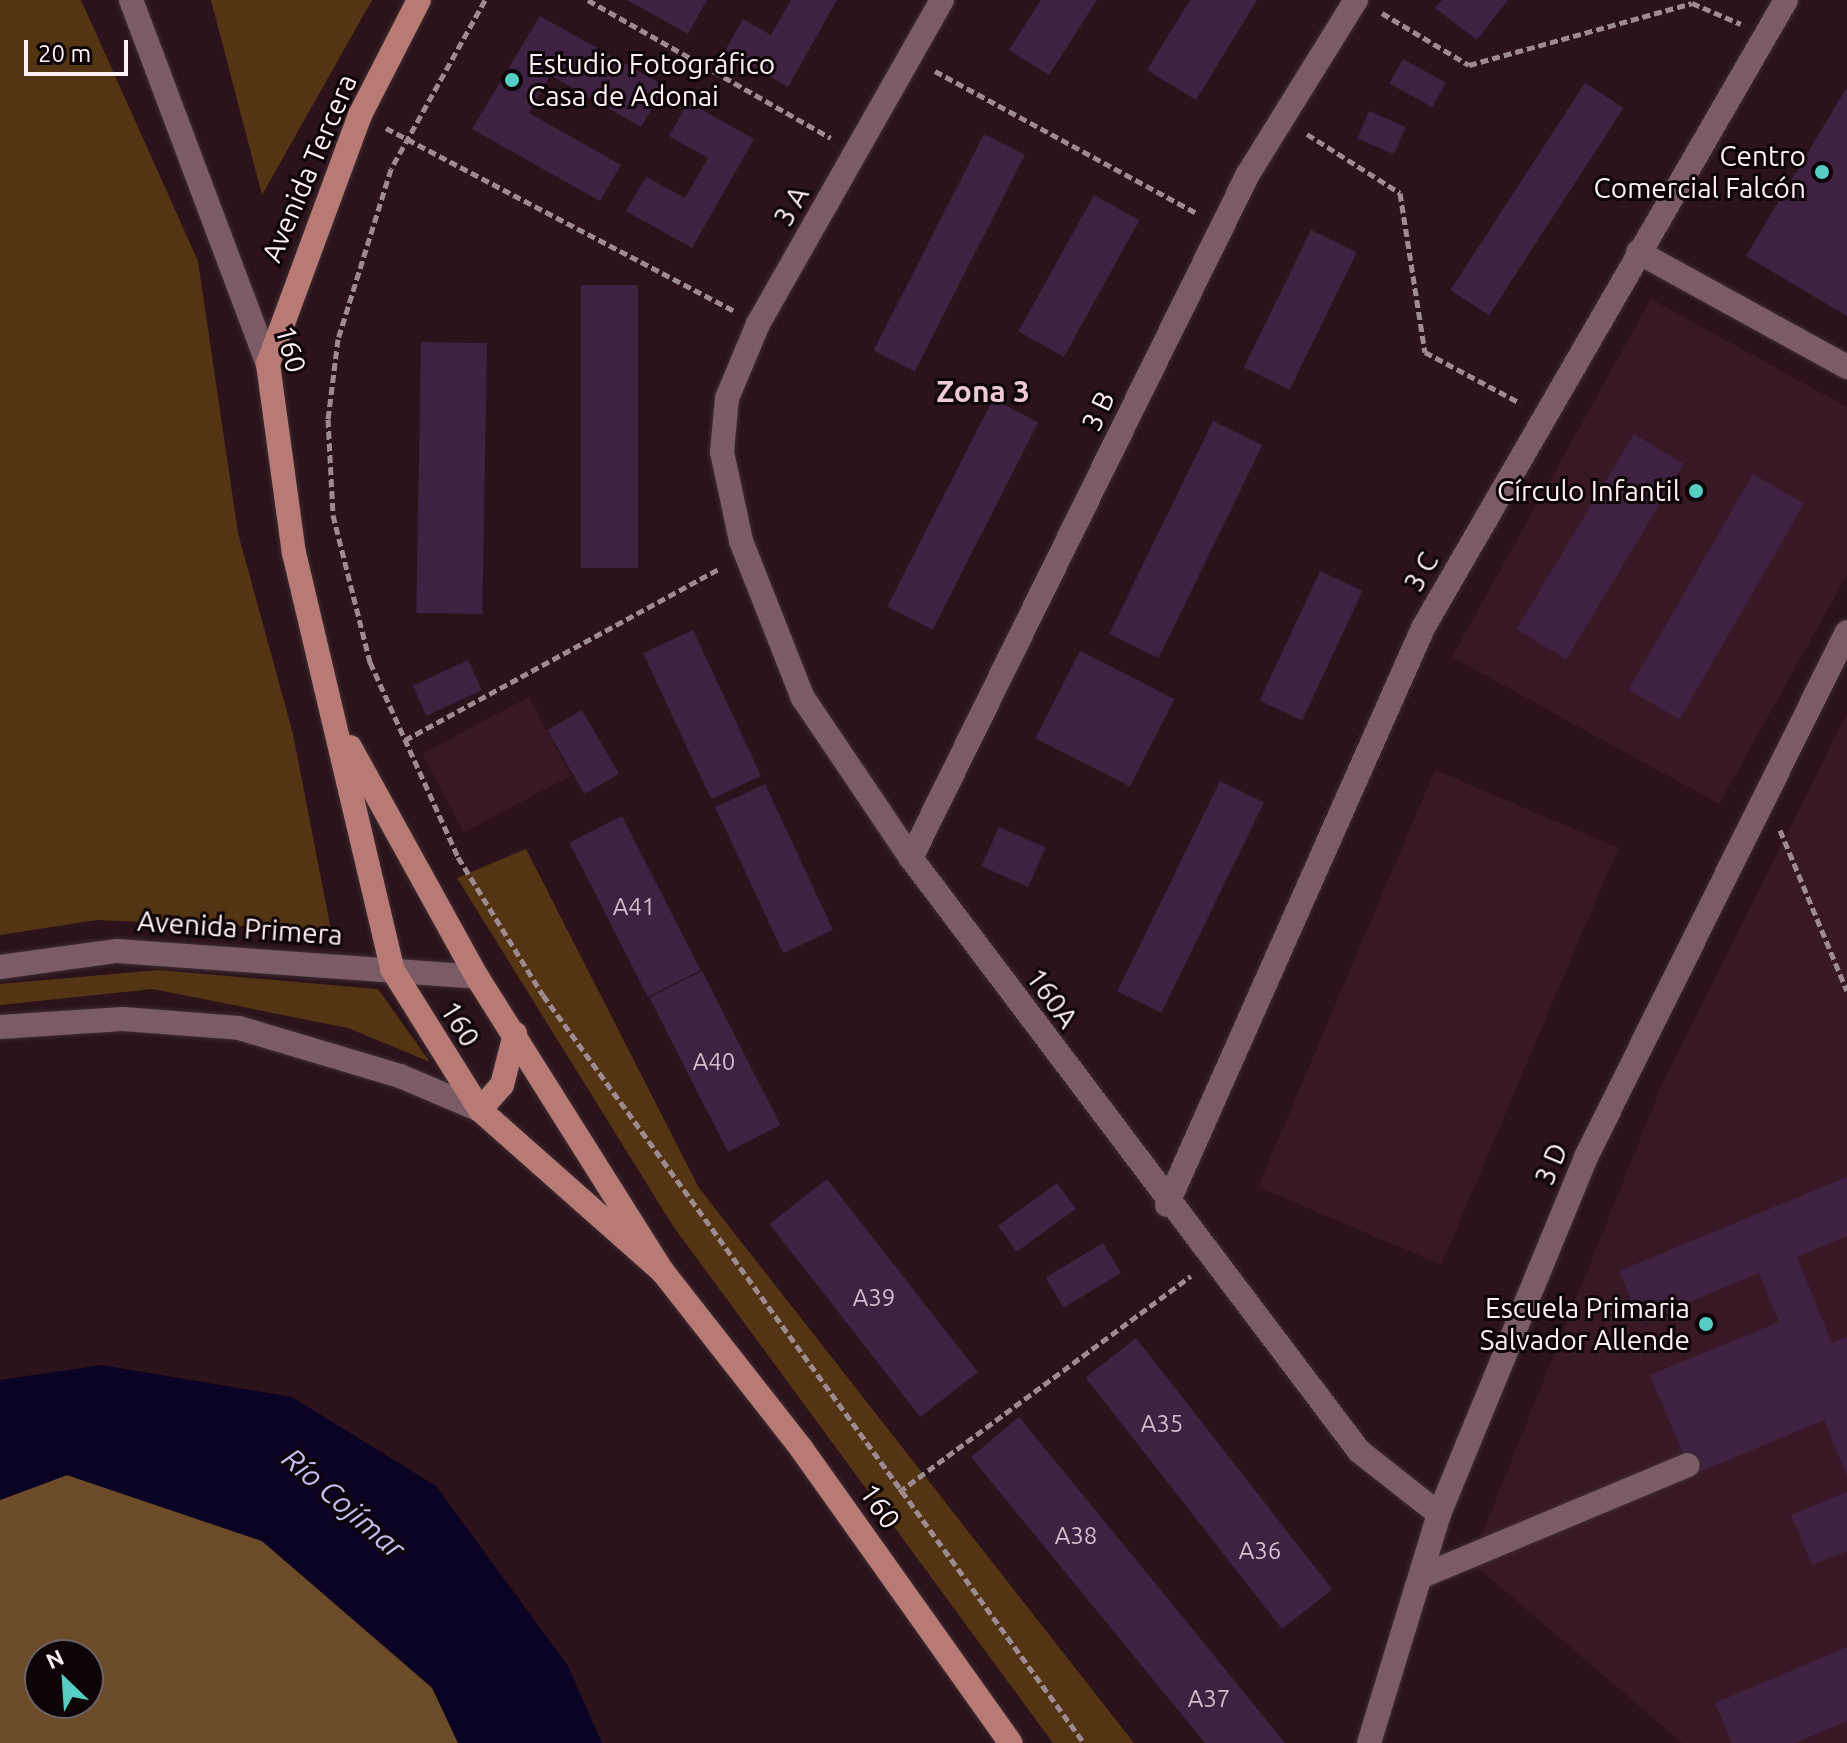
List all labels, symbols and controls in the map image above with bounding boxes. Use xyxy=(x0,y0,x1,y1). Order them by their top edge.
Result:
scale bar xyxy=(28,24,132,74)
text: 20 m xyxy=(38,40,91,67)
place label: Estudio Fotográfico Casa de Adonai xyxy=(528,47,775,113)
street label: Avenida Tercera xyxy=(254,69,364,267)
marker: Estudio Fotográfico Casa de Adonai xyxy=(503,71,521,89)
place label: Centro Comercial Falcón xyxy=(1594,139,1806,205)
marker: Centro Comercial Falcón xyxy=(1813,163,1831,181)
street label: 3 A xyxy=(766,180,816,232)
street label: 160 xyxy=(269,322,313,376)
district label: Zona 3 xyxy=(936,373,1030,409)
street label: 3 B xyxy=(1074,386,1122,436)
place label: Círculo Infantil xyxy=(1497,474,1680,508)
marker: Círculo Infantil xyxy=(1687,482,1705,500)
street label: 3 C xyxy=(1397,547,1445,597)
house number: A41 xyxy=(613,893,655,921)
street label: Avenida Primera xyxy=(136,904,344,952)
street label: 160A xyxy=(1019,962,1085,1034)
street label: 160 xyxy=(433,995,487,1053)
house number: A40 xyxy=(693,1048,735,1076)
street label: 3 D xyxy=(1527,1138,1575,1190)
house number: A39 xyxy=(853,1284,895,1312)
place label: Escuela Primaria Salvador Allende xyxy=(1480,1291,1690,1357)
marker: Escuela Primaria Salvador Allende xyxy=(1697,1315,1715,1333)
house number: A35 xyxy=(1141,1410,1183,1438)
water label: Río Cojímar xyxy=(275,1440,413,1566)
street label: 160 xyxy=(853,1477,907,1535)
house number: A38 xyxy=(1055,1522,1097,1550)
house number: A36 xyxy=(1239,1537,1281,1565)
north arrow xyxy=(24,1639,104,1719)
text: N xyxy=(42,1644,67,1673)
house number: A37 xyxy=(1188,1685,1230,1713)

